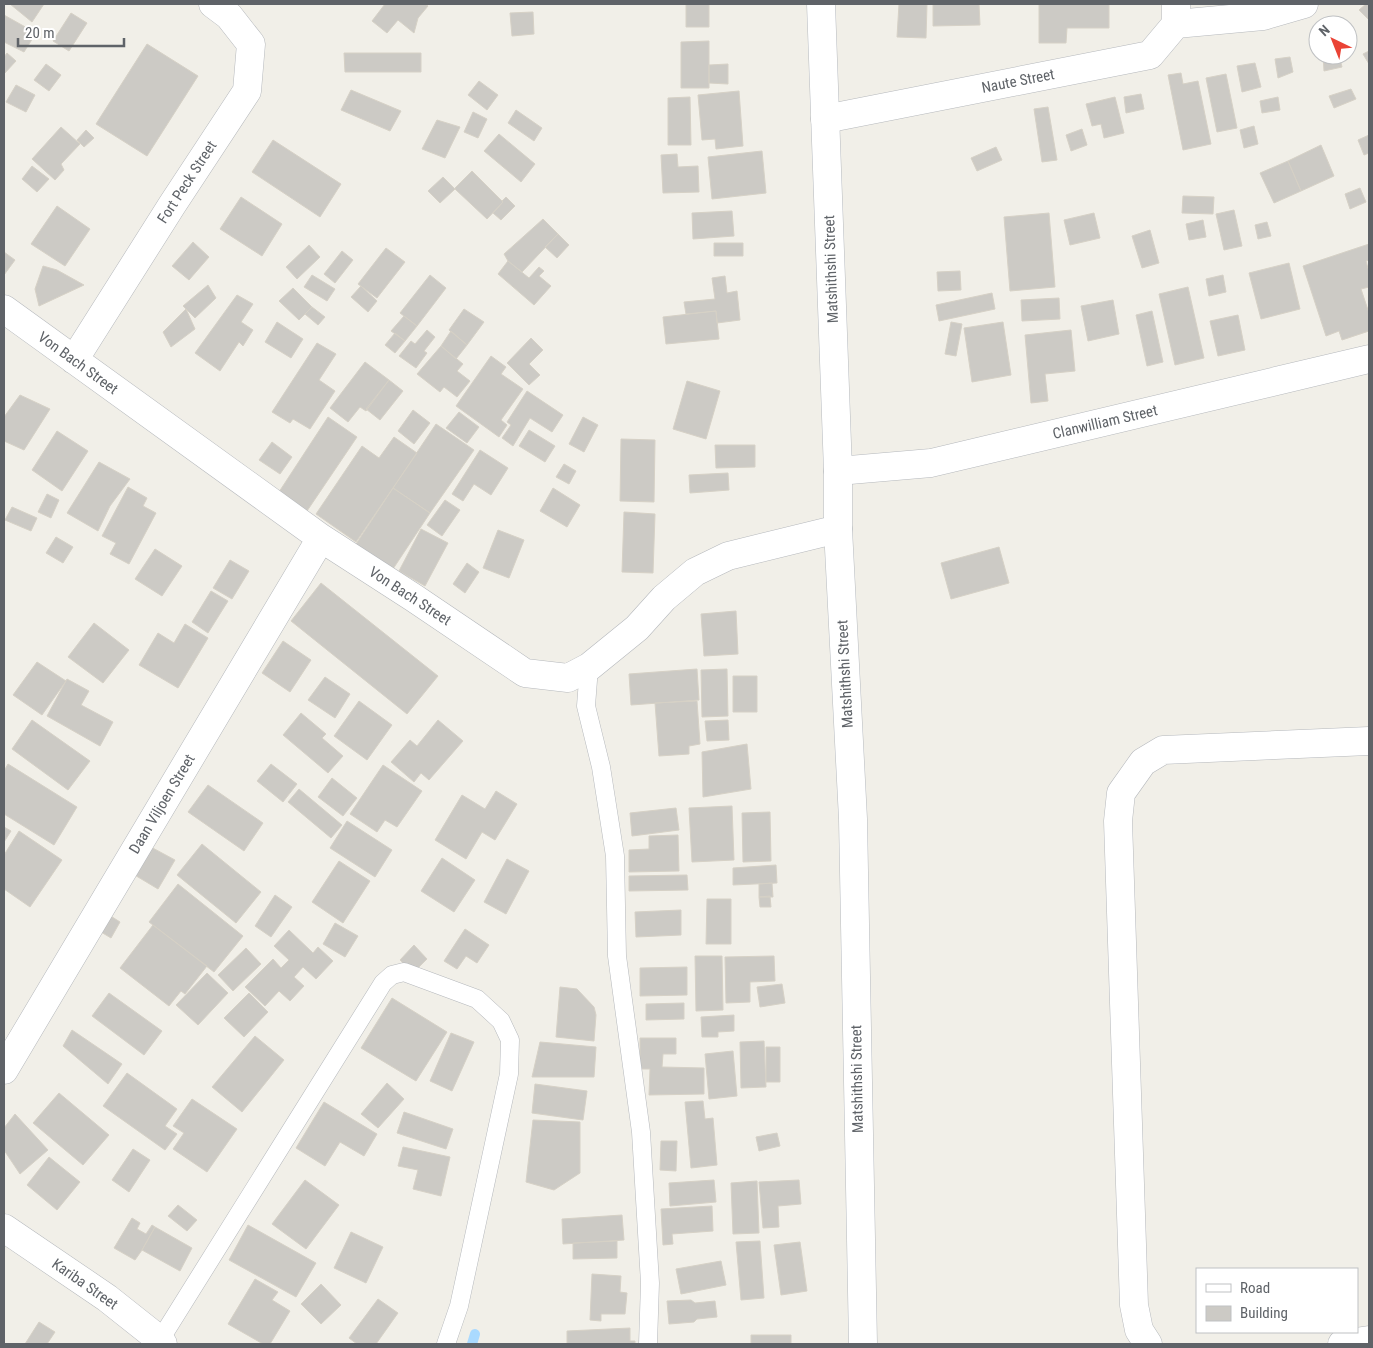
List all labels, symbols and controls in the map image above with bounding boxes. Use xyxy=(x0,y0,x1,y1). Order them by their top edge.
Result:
scale bar xyxy=(18,15,124,47)
north arrow xyxy=(1308,15,1358,65)
text: N xyxy=(1316,22,1333,39)
text: 20 m xyxy=(25,24,55,42)
street label: Naute Street xyxy=(980,65,1056,97)
street label: Fort Peck Street xyxy=(154,137,220,227)
street label: Matshithshi Street xyxy=(820,215,842,323)
street label: Von Bach Street xyxy=(35,328,121,398)
street label: Clanwilliam Street xyxy=(1051,401,1159,443)
street label: Von Bach Street xyxy=(365,563,455,629)
street label: Matshithshi Street xyxy=(833,619,857,729)
street label: Daan Viljoen Street xyxy=(125,751,199,857)
street label: Matshithshi Street xyxy=(847,1025,867,1133)
street label: Kariba Street xyxy=(48,1255,122,1313)
legend xyxy=(1196,1268,1358,1333)
text: Road xyxy=(1240,1279,1270,1297)
text: Building xyxy=(1240,1304,1288,1322)

